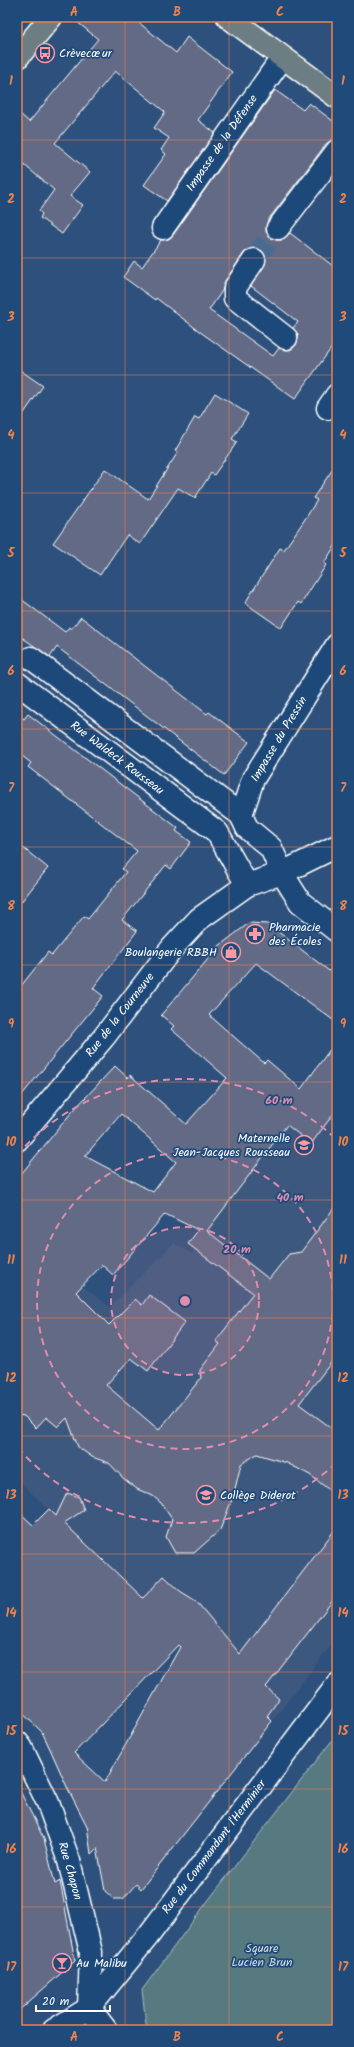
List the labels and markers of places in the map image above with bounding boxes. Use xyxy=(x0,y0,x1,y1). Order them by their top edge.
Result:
bus stop icon: Crèvecœur xyxy=(34,42,56,64)
place label: Crèvecœur xyxy=(59,44,113,63)
place label: Pharmacie des Écoles xyxy=(269,918,322,951)
pharmacy icon: Pharmacie des Écoles xyxy=(244,923,266,945)
shop icon: Boulangerie RBBH xyxy=(220,941,242,963)
place label: Boulangerie RBBH xyxy=(125,943,217,962)
place label: Maternelle Jean-Jacques Rousseau xyxy=(173,1129,291,1162)
school or university icon: Maternelle Jean-Jacques Rousseau xyxy=(293,1134,315,1156)
centre of rings xyxy=(178,1294,192,1308)
school or university icon: Collège Diderot xyxy=(195,1484,217,1506)
place label: Collège Diderot xyxy=(220,1486,296,1505)
bar icon: Au Malibu xyxy=(51,1952,73,1974)
place label: Au Malibu xyxy=(76,1954,127,1973)

